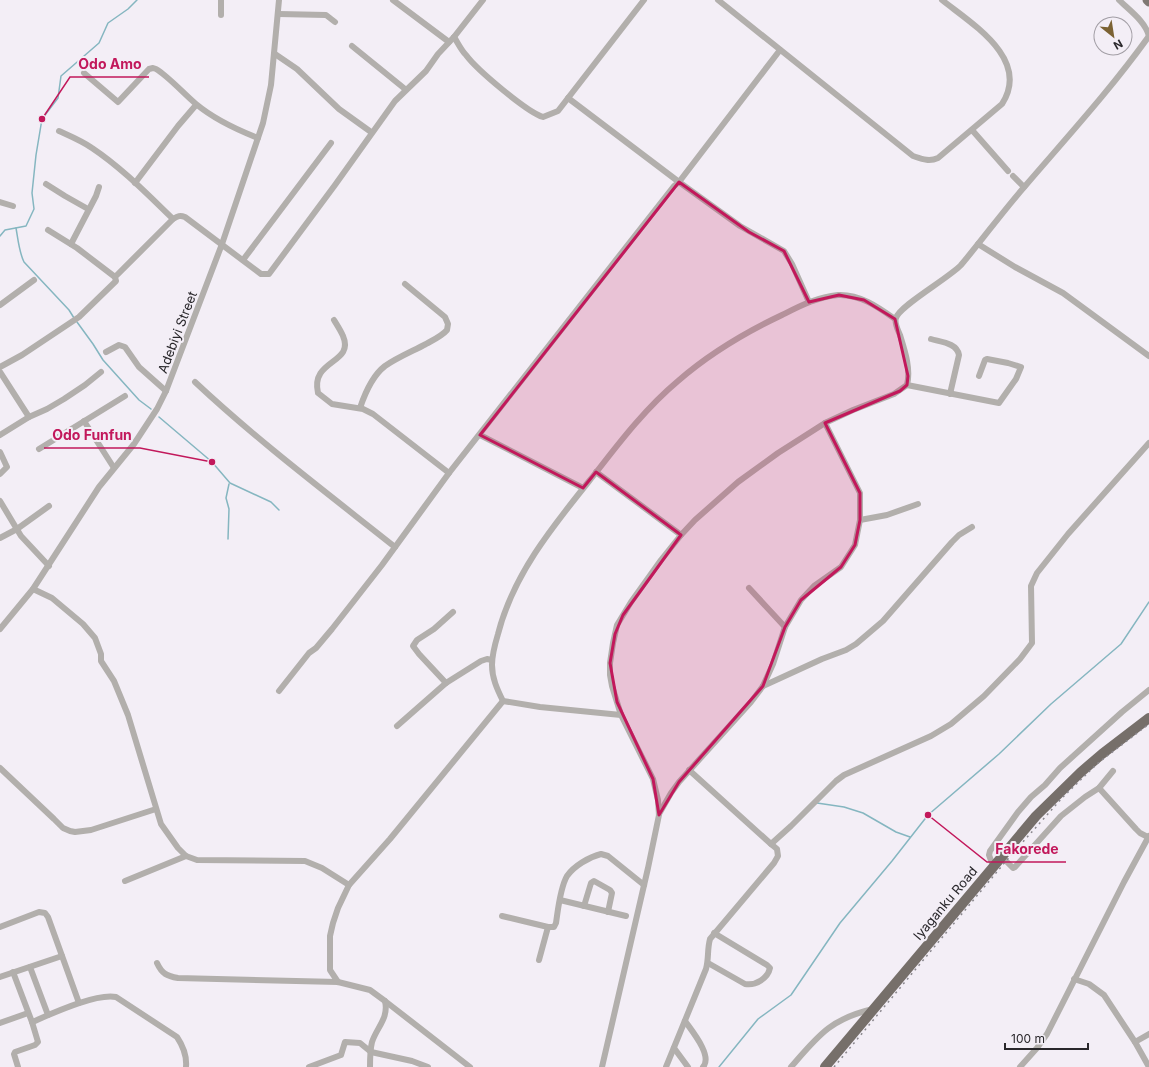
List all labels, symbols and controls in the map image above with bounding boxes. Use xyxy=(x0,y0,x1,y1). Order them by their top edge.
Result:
north arrow xyxy=(1093,16,1133,56)
text: N xyxy=(1111,37,1125,53)
callout: Odo Amo xyxy=(70,51,149,77)
text: Odo Amo xyxy=(78,55,142,72)
street label: Adebiyi Street xyxy=(154,289,200,375)
callout: Odo Funfun xyxy=(44,422,140,448)
text: Odo Funfun xyxy=(52,426,132,443)
callout: Fakorede xyxy=(987,836,1066,862)
text: Fakorede xyxy=(995,840,1059,857)
street label: Iyaganku Road xyxy=(910,863,980,943)
scale bar xyxy=(1005,1025,1088,1051)
text: 100 m xyxy=(1011,1031,1045,1046)

